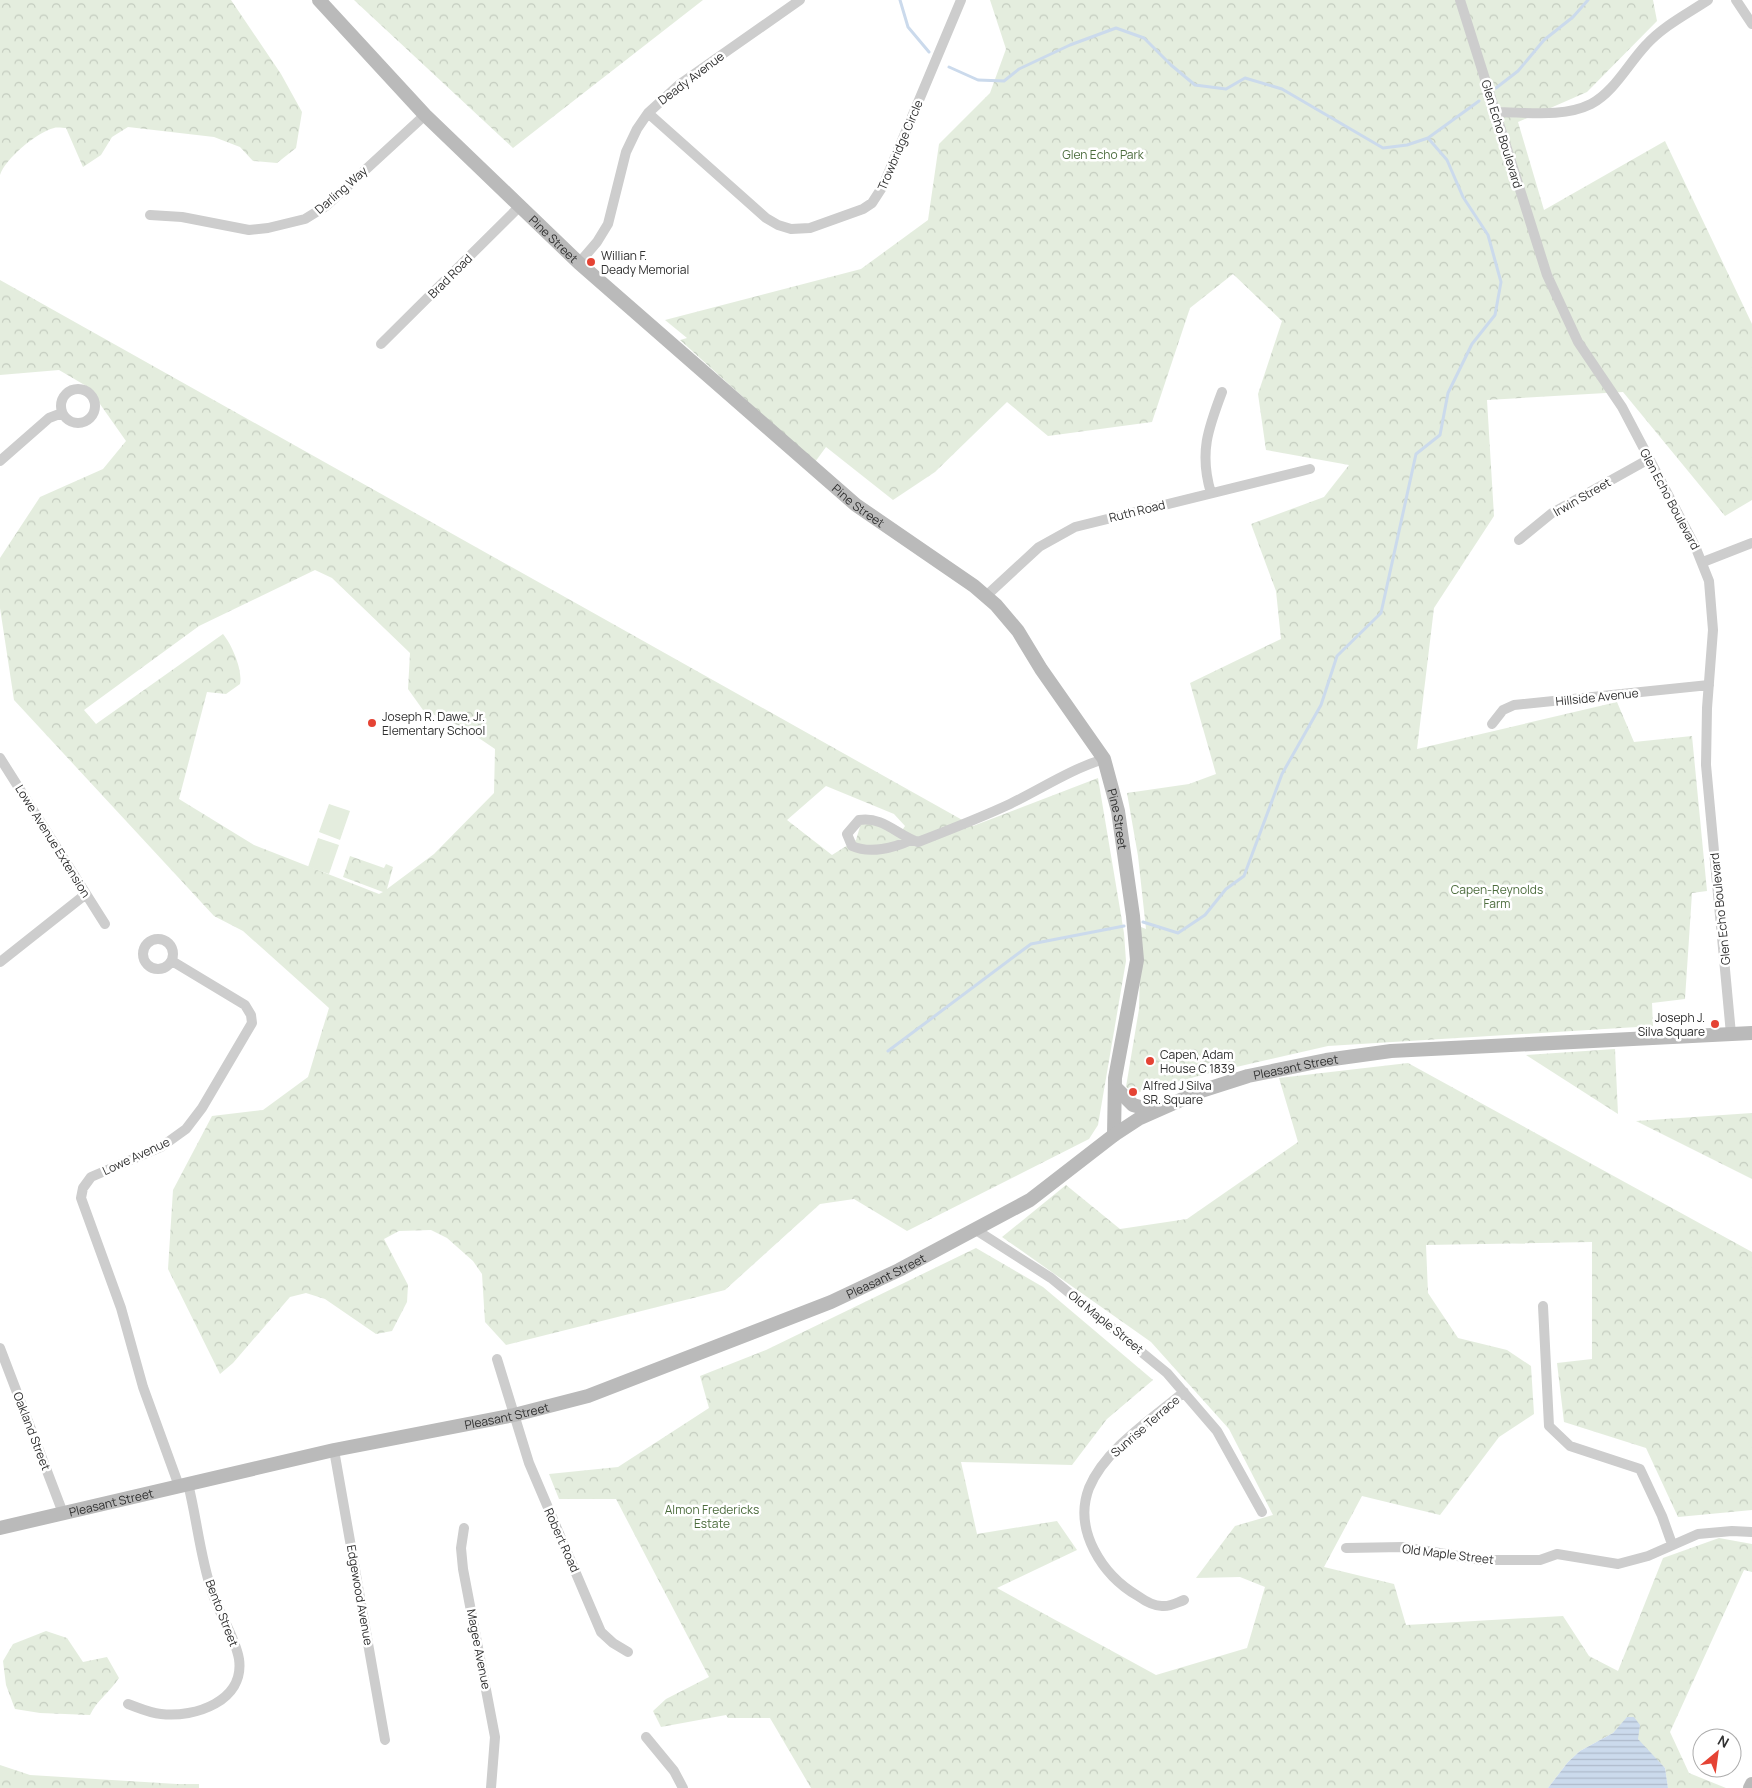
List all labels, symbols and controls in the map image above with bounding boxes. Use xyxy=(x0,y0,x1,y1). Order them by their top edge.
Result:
street label: Deady Avenue xyxy=(655,48,727,108)
street label: Glen Echo Boulevard xyxy=(1477,78,1527,190)
street label: Trowbridge Circle xyxy=(873,97,927,193)
park label: Glen Echo Park xyxy=(1062,146,1145,163)
street label: Darling Way xyxy=(311,162,371,218)
street label: Pine Street xyxy=(526,211,582,266)
place label: Willian F. Deady Memorial xyxy=(601,247,689,278)
street label: Brad Road xyxy=(424,250,476,302)
marker: Willian F. Deady Memorial xyxy=(585,256,597,268)
street label: Glen Echo Boulevard xyxy=(1636,445,1704,553)
street label: Irwin Street xyxy=(1550,474,1614,520)
street label: Pine Street xyxy=(829,480,888,531)
street label: Ruth Road xyxy=(1107,496,1167,526)
street label: Hillside Avenue xyxy=(1555,684,1639,710)
place label: Joseph R. Dawe, Jr. Elementary School xyxy=(382,708,485,739)
marker: Joseph R. Dawe, Jr. Elementary School xyxy=(366,717,378,729)
street label: Lowe Avenue Extension xyxy=(11,781,95,901)
street label: Pine Street xyxy=(1104,786,1132,851)
street label: Glen Echo Boulevard xyxy=(1706,852,1734,966)
park label: Capen-Reynolds Farm xyxy=(1451,881,1543,912)
place label: Joseph J. Silva Square xyxy=(1638,1009,1705,1040)
marker: Joseph J. Silva Square xyxy=(1709,1018,1721,1030)
place label: Capen, Adam House C 1839 xyxy=(1160,1046,1235,1077)
street label: Pleasant Street xyxy=(1252,1050,1339,1083)
marker: Capen, Adam House C 1839 xyxy=(1144,1055,1156,1067)
place label: Alfred J Silva SR. Square xyxy=(1143,1077,1212,1108)
marker: Alfred J Silva SR. Square xyxy=(1127,1086,1139,1098)
street label: Lowe Avenue xyxy=(100,1133,172,1179)
street label: Pleasant Street xyxy=(843,1249,928,1302)
street label: Old Maple Street xyxy=(1065,1286,1147,1358)
street label: Oakland Street xyxy=(9,1389,55,1473)
street label: Sunrise Terrace xyxy=(1107,1391,1183,1461)
street label: Pleasant Street xyxy=(463,1398,551,1433)
street label: Pleasant Street xyxy=(67,1484,155,1520)
park label: Almon Fredericks Estate xyxy=(665,1501,759,1532)
street label: Robert Road xyxy=(540,1505,584,1575)
street label: Old Maple Street xyxy=(1401,1540,1495,1568)
street label: Edgewood Avenue xyxy=(343,1543,377,1647)
street label: Bento Street xyxy=(201,1577,243,1649)
street label: Magee Avenue xyxy=(463,1607,495,1691)
north arrow xyxy=(1692,1728,1742,1778)
text: N xyxy=(1715,1730,1733,1752)

